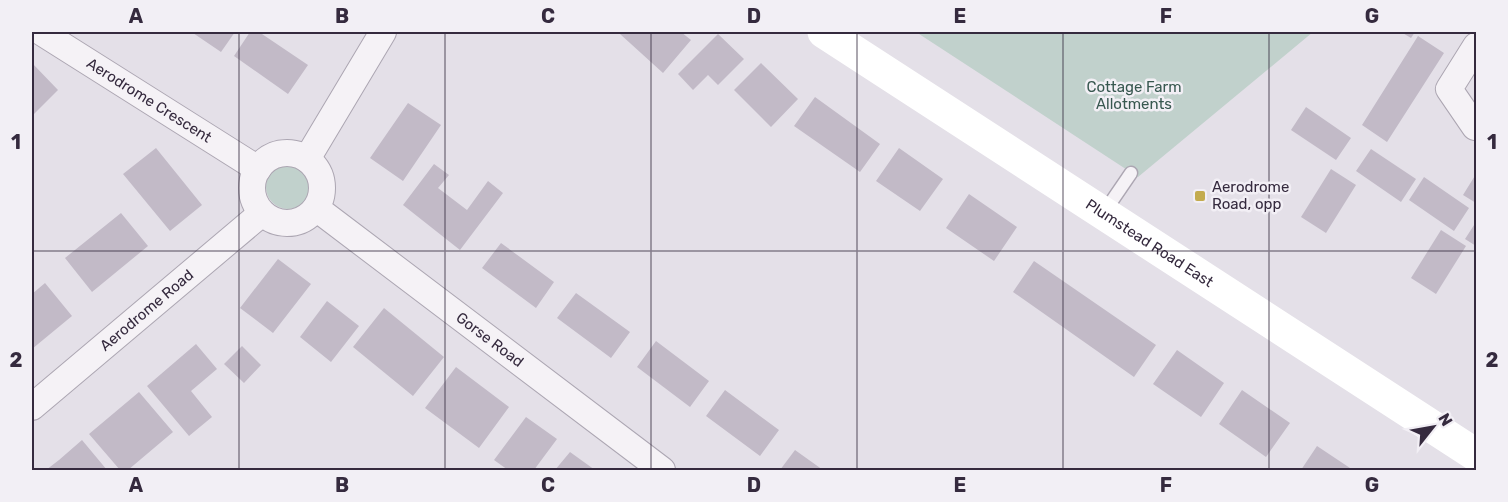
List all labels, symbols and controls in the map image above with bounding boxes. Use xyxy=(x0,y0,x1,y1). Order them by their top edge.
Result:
text: A xyxy=(129,4,144,28)
text: B xyxy=(335,4,349,28)
text: C xyxy=(541,4,555,28)
text: D xyxy=(747,4,761,28)
text: E xyxy=(954,4,966,28)
text: F xyxy=(1160,4,1172,28)
text: G xyxy=(1365,4,1379,28)
street label: Aerodrome Crescent xyxy=(83,54,215,147)
park label: Cottage Farm Allotments xyxy=(1086,78,1182,113)
text: 1 xyxy=(11,130,21,154)
text: 1 xyxy=(1487,130,1497,154)
place label: Aerodrome Road, opp xyxy=(1212,178,1289,213)
marker: Aerodrome Road, opp xyxy=(1193,189,1207,203)
street label: Plumstead Road East xyxy=(1082,195,1217,291)
street label: Aerodrome Road xyxy=(96,266,197,355)
street label: Gorse Road xyxy=(453,308,527,371)
text: 2 xyxy=(10,348,23,372)
text: 2 xyxy=(1486,348,1499,372)
north arrow xyxy=(1403,397,1463,457)
text: N xyxy=(1434,410,1457,429)
text: A xyxy=(129,473,144,497)
text: B xyxy=(335,473,349,497)
text: C xyxy=(541,473,555,497)
text: D xyxy=(747,473,761,497)
text: E xyxy=(954,473,966,497)
text: F xyxy=(1160,473,1172,497)
text: G xyxy=(1365,473,1379,497)

